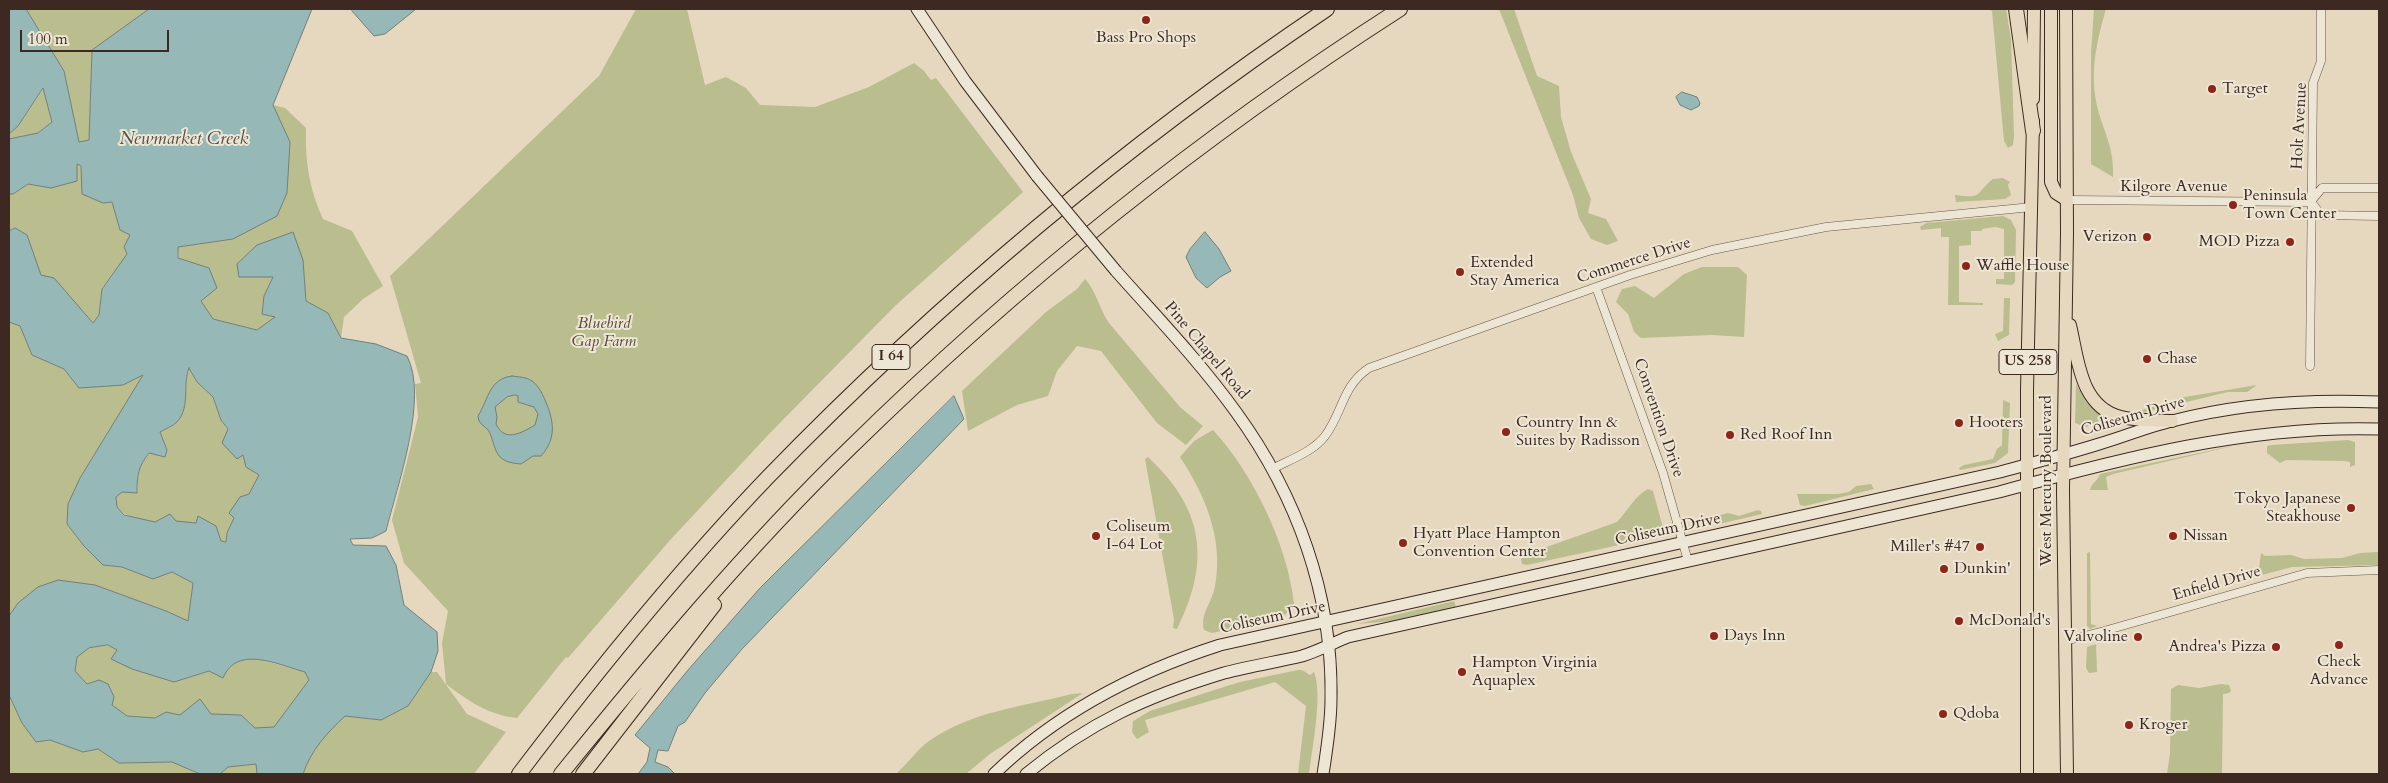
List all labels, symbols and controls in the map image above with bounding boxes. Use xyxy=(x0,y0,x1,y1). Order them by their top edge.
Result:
marker: Bass Pro Shops xyxy=(1140,14,1152,26)
scale bar xyxy=(22,20,171,52)
place label: Bass Pro Shops xyxy=(1096,28,1196,48)
text: 100 m xyxy=(28,29,68,49)
place label: Target xyxy=(2222,79,2268,99)
street label: Holt Avenue xyxy=(2288,82,2312,170)
marker: Target xyxy=(2206,83,2218,95)
water label: Newmarket Creek xyxy=(120,129,248,151)
street label: Kilgore Avenue xyxy=(2120,177,2228,197)
place label: Peninsula Town Center xyxy=(2243,186,2336,224)
marker: Peninsula Town Center xyxy=(2227,199,2239,211)
place label: Verizon xyxy=(2083,227,2137,247)
marker: Verizon xyxy=(2141,231,2153,243)
place label: MOD Pizza xyxy=(2199,232,2280,252)
street label: Commerce Drive xyxy=(1575,234,1693,288)
marker: MOD Pizza xyxy=(2284,236,2296,248)
place label: Extended Stay America xyxy=(1470,253,1559,291)
place label: Waffle House xyxy=(1976,256,2070,276)
marker: Waffle House xyxy=(1960,260,1972,272)
marker: Extended Stay America xyxy=(1454,266,1466,278)
street label: Pine Chapel Road xyxy=(1159,298,1253,404)
park label: Bluebird Gap Farm xyxy=(572,314,636,352)
road number: I 64 xyxy=(872,344,910,370)
place label: Chase xyxy=(2157,349,2198,369)
road number: US 258 xyxy=(1999,350,2057,374)
marker: Chase xyxy=(2141,353,2153,365)
street label: Convention Drive xyxy=(1629,356,1687,480)
street label: Coliseum Drive xyxy=(2079,393,2187,441)
street label: West Mercury Boulevard xyxy=(2037,395,2057,567)
place label: Country Inn & Suites by Radisson xyxy=(1516,413,1640,451)
place label: Hooters xyxy=(1969,413,2023,433)
marker: Hooters xyxy=(1953,417,1965,429)
place label: Red Roof Inn xyxy=(1740,425,1832,445)
marker: Country Inn & Suites by Radisson xyxy=(1500,426,1512,438)
marker: Red Roof Inn xyxy=(1724,429,1736,441)
place label: Tokyo Japanese Steakhouse xyxy=(2234,489,2341,527)
marker: Tokyo Japanese Steakhouse xyxy=(2345,502,2357,514)
street label: Coliseum Drive xyxy=(1613,509,1723,551)
place label: Coliseum I-64 Lot xyxy=(1106,517,1170,555)
place label: Hyatt Place Hampton Convention Center xyxy=(1413,524,1561,562)
place label: Nissan xyxy=(2183,526,2228,546)
marker: Coliseum I-64 Lot xyxy=(1090,530,1102,542)
marker: Nissan xyxy=(2167,530,2179,542)
marker: Hyatt Place Hampton Convention Center xyxy=(1397,537,1409,549)
place label: Miller's #47 xyxy=(1890,537,1970,557)
marker: Miller's #47 xyxy=(1974,541,1986,553)
place label: Dunkin' xyxy=(1954,559,2011,579)
street label: Enfield Drive xyxy=(2171,562,2263,606)
marker: Dunkin' xyxy=(1938,563,1950,575)
street label: Coliseum Drive xyxy=(1218,597,1328,639)
place label: McDonald's xyxy=(1969,611,2051,631)
marker: McDonald's xyxy=(1953,615,1965,627)
place label: Days Inn xyxy=(1724,626,1786,646)
place label: Valvoline xyxy=(2064,627,2128,647)
marker: Days Inn xyxy=(1708,630,1720,642)
marker: Valvoline xyxy=(2132,631,2144,643)
place label: Andrea's Pizza xyxy=(2169,637,2266,657)
marker: Check Advance xyxy=(2333,639,2345,651)
marker: Andrea's Pizza xyxy=(2270,641,2282,653)
place label: Check Advance xyxy=(2310,652,2368,690)
place label: Hampton Virginia Aquaplex xyxy=(1472,653,1598,691)
marker: Hampton Virginia Aquaplex xyxy=(1456,666,1468,678)
place label: Qdoba xyxy=(1953,704,1999,724)
marker: Qdoba xyxy=(1937,708,1949,720)
place label: Kroger xyxy=(2139,715,2187,735)
marker: Kroger xyxy=(2123,719,2135,731)

